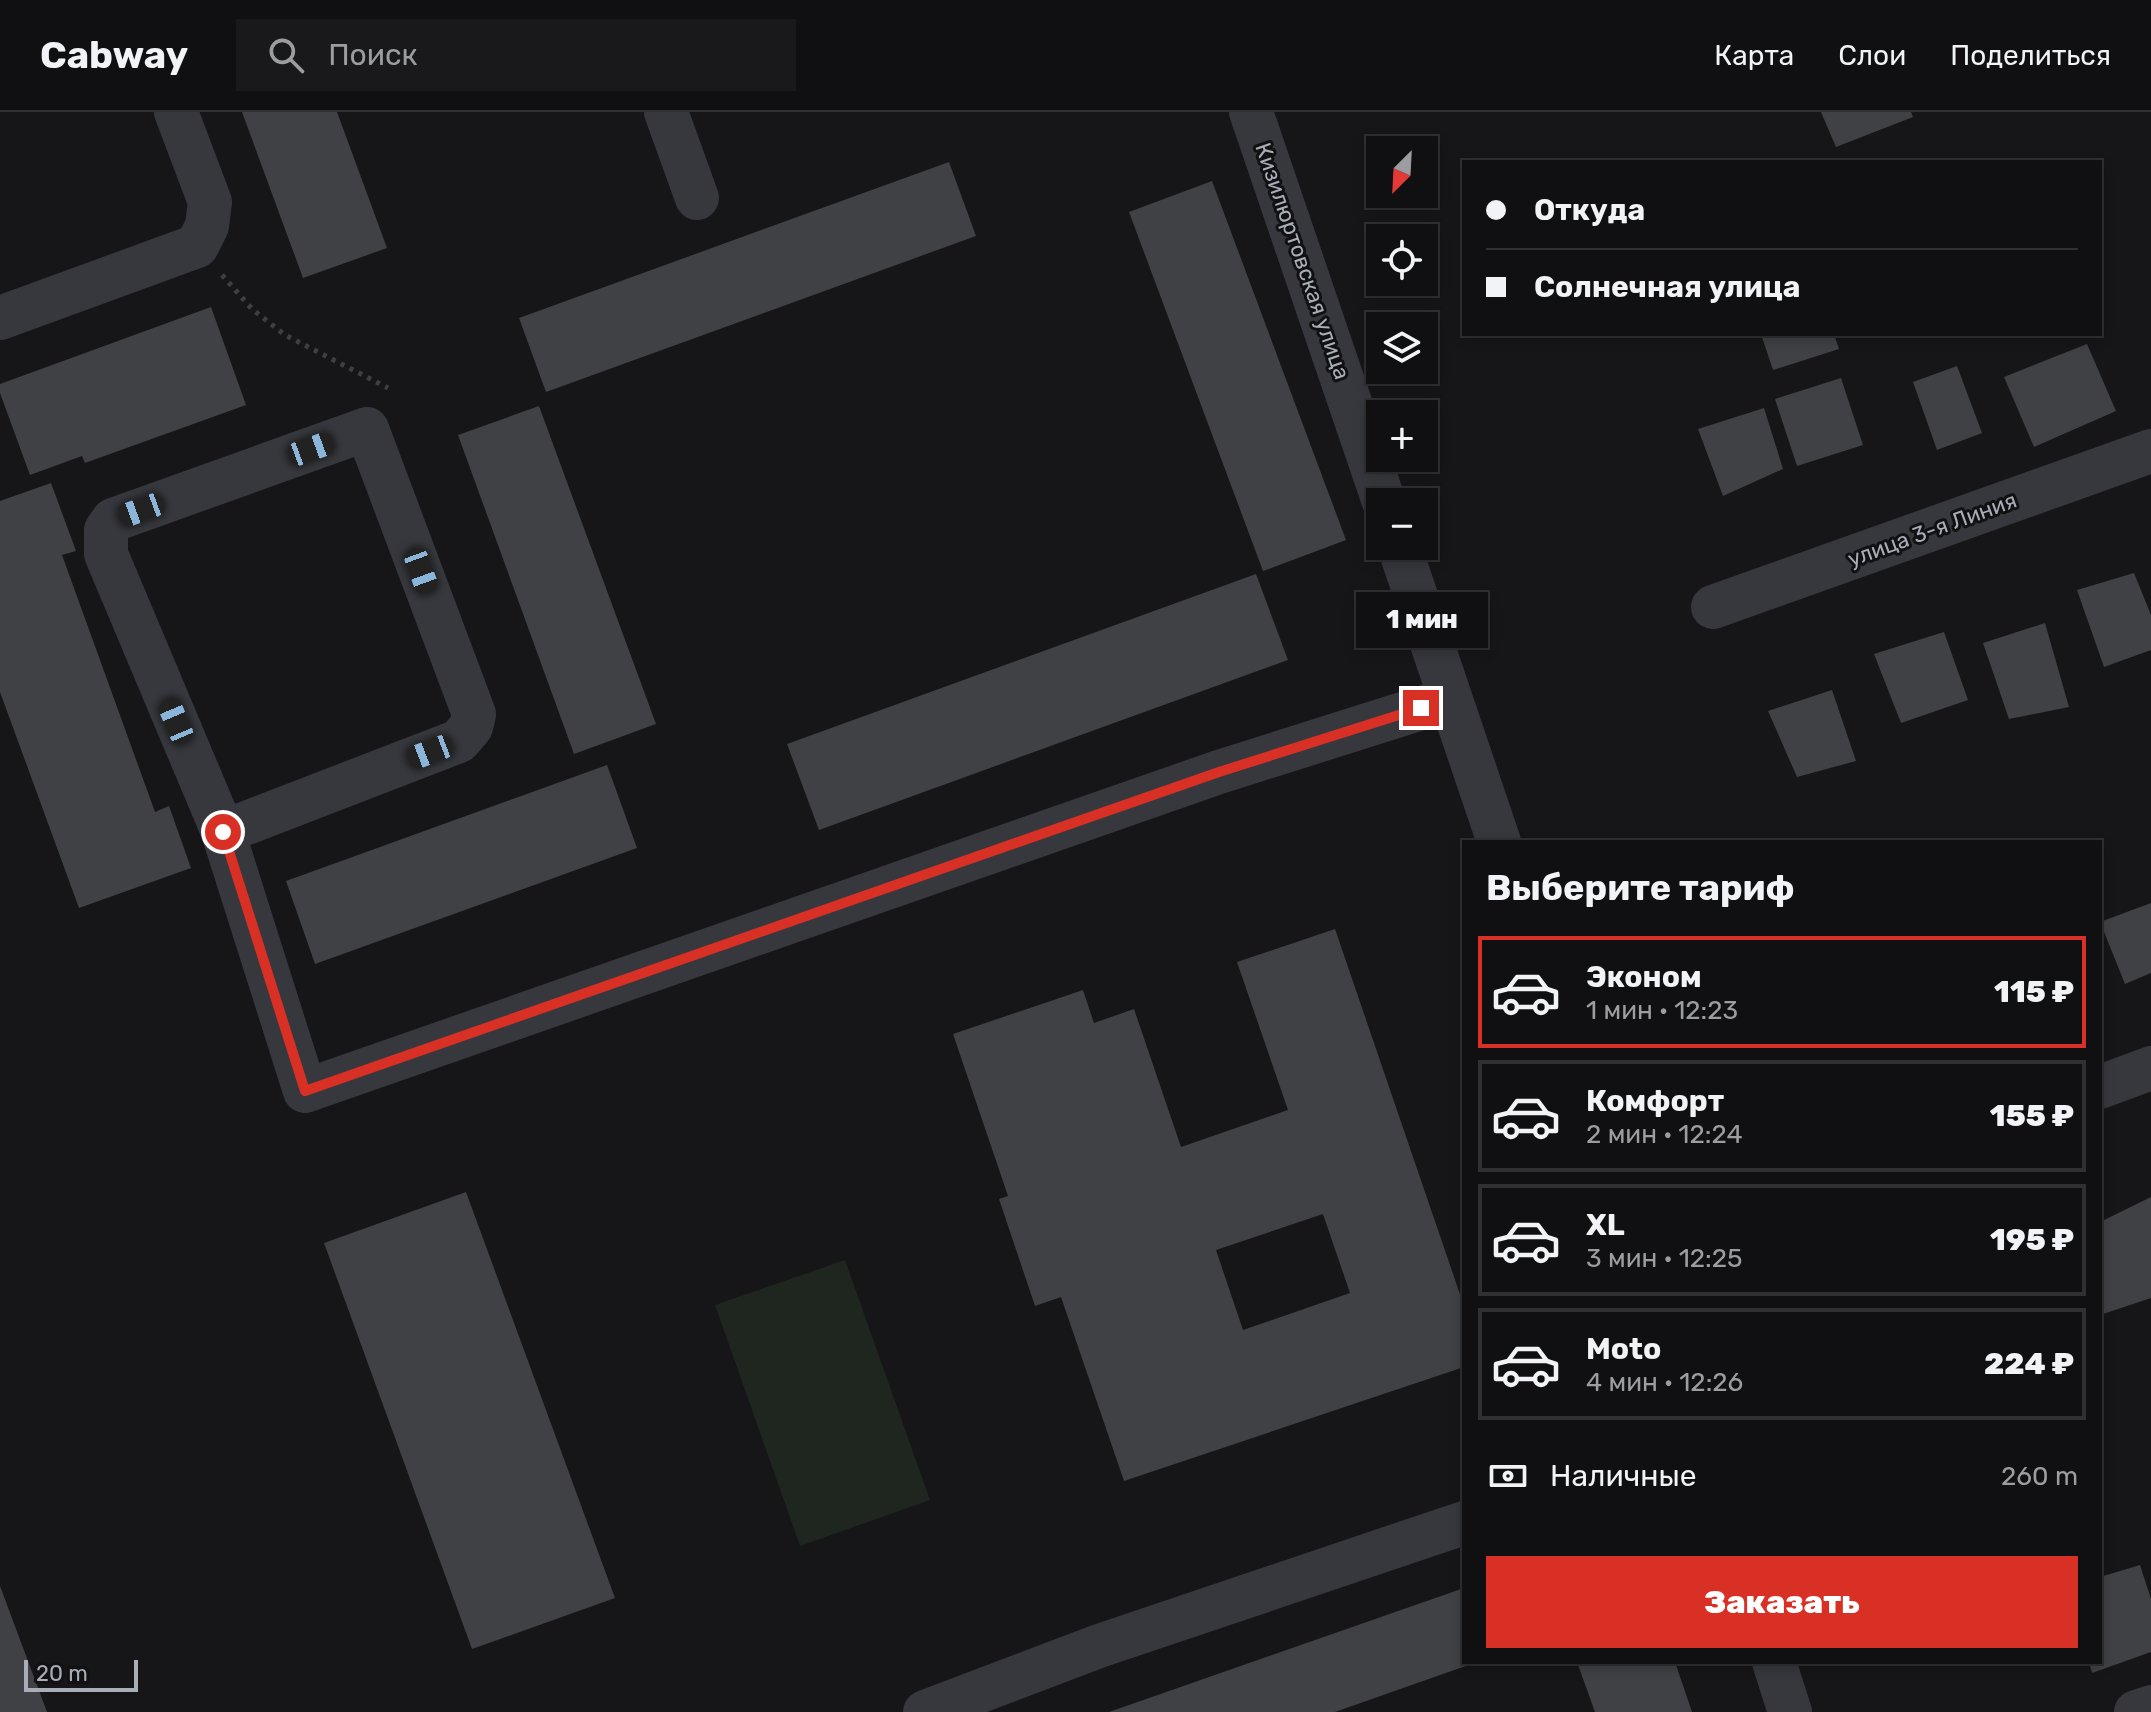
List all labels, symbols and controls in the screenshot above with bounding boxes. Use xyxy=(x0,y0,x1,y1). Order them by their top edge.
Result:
search box xyxy=(236,19,796,91)
text: Cabway xyxy=(40,32,188,78)
icon: search xyxy=(264,33,308,77)
text: Поиск xyxy=(328,37,418,73)
text: Карта xyxy=(1714,39,1794,72)
text: Слои xyxy=(1838,39,1906,72)
text: Поделиться xyxy=(1950,39,2111,72)
north arrow xyxy=(1366,136,1438,208)
map controls xyxy=(1366,136,1438,560)
street label: Кизилюртовская улица xyxy=(1249,139,1356,383)
text: Откуда xyxy=(1534,192,1645,228)
button: locate xyxy=(1366,224,1438,296)
text: Солнечная улица xyxy=(1534,269,1800,305)
button: layers xyxy=(1366,312,1438,384)
button: + xyxy=(1366,400,1438,472)
car xyxy=(284,430,338,468)
street label: улица 3-я Линия xyxy=(1844,486,2020,573)
button: − xyxy=(1366,488,1438,560)
car xyxy=(114,491,168,529)
car xyxy=(402,544,440,598)
callout: 1 мин xyxy=(1355,592,1487,648)
text: 1 мин xyxy=(1386,604,1458,635)
route end xyxy=(1403,690,1439,726)
car xyxy=(156,694,196,748)
car xyxy=(403,732,457,772)
route start xyxy=(205,814,241,850)
text: Выберите тариф xyxy=(1486,866,1795,909)
icon: car xyxy=(1490,956,1562,1028)
text: Эконом xyxy=(1586,959,1702,995)
text: 115 ₽ xyxy=(1994,974,2074,1010)
text: 1 мин · 12:23 xyxy=(1586,995,1738,1026)
icon: car xyxy=(1490,1080,1562,1152)
text: Комфорт xyxy=(1586,1083,1724,1119)
text: 155 ₽ xyxy=(1990,1098,2074,1134)
text: 2 мин · 12:24 xyxy=(1586,1119,1743,1150)
icon: car xyxy=(1490,1204,1562,1276)
text: XL xyxy=(1586,1207,1625,1243)
text: 195 ₽ xyxy=(1990,1222,2074,1258)
text: 3 мин · 12:25 xyxy=(1586,1243,1742,1274)
icon: car xyxy=(1490,1328,1562,1400)
text: Moto xyxy=(1586,1331,1661,1367)
text: 224 ₽ xyxy=(1984,1346,2074,1382)
text: 4 мин · 12:26 xyxy=(1586,1367,1743,1398)
icon: cash xyxy=(1486,1454,1530,1498)
text: Наличные xyxy=(1550,1458,1696,1494)
text: 260 m xyxy=(2001,1461,2078,1492)
button: Заказать xyxy=(1486,1556,2078,1648)
scale bar xyxy=(24,1656,138,1692)
text: 20 m xyxy=(36,1660,88,1687)

